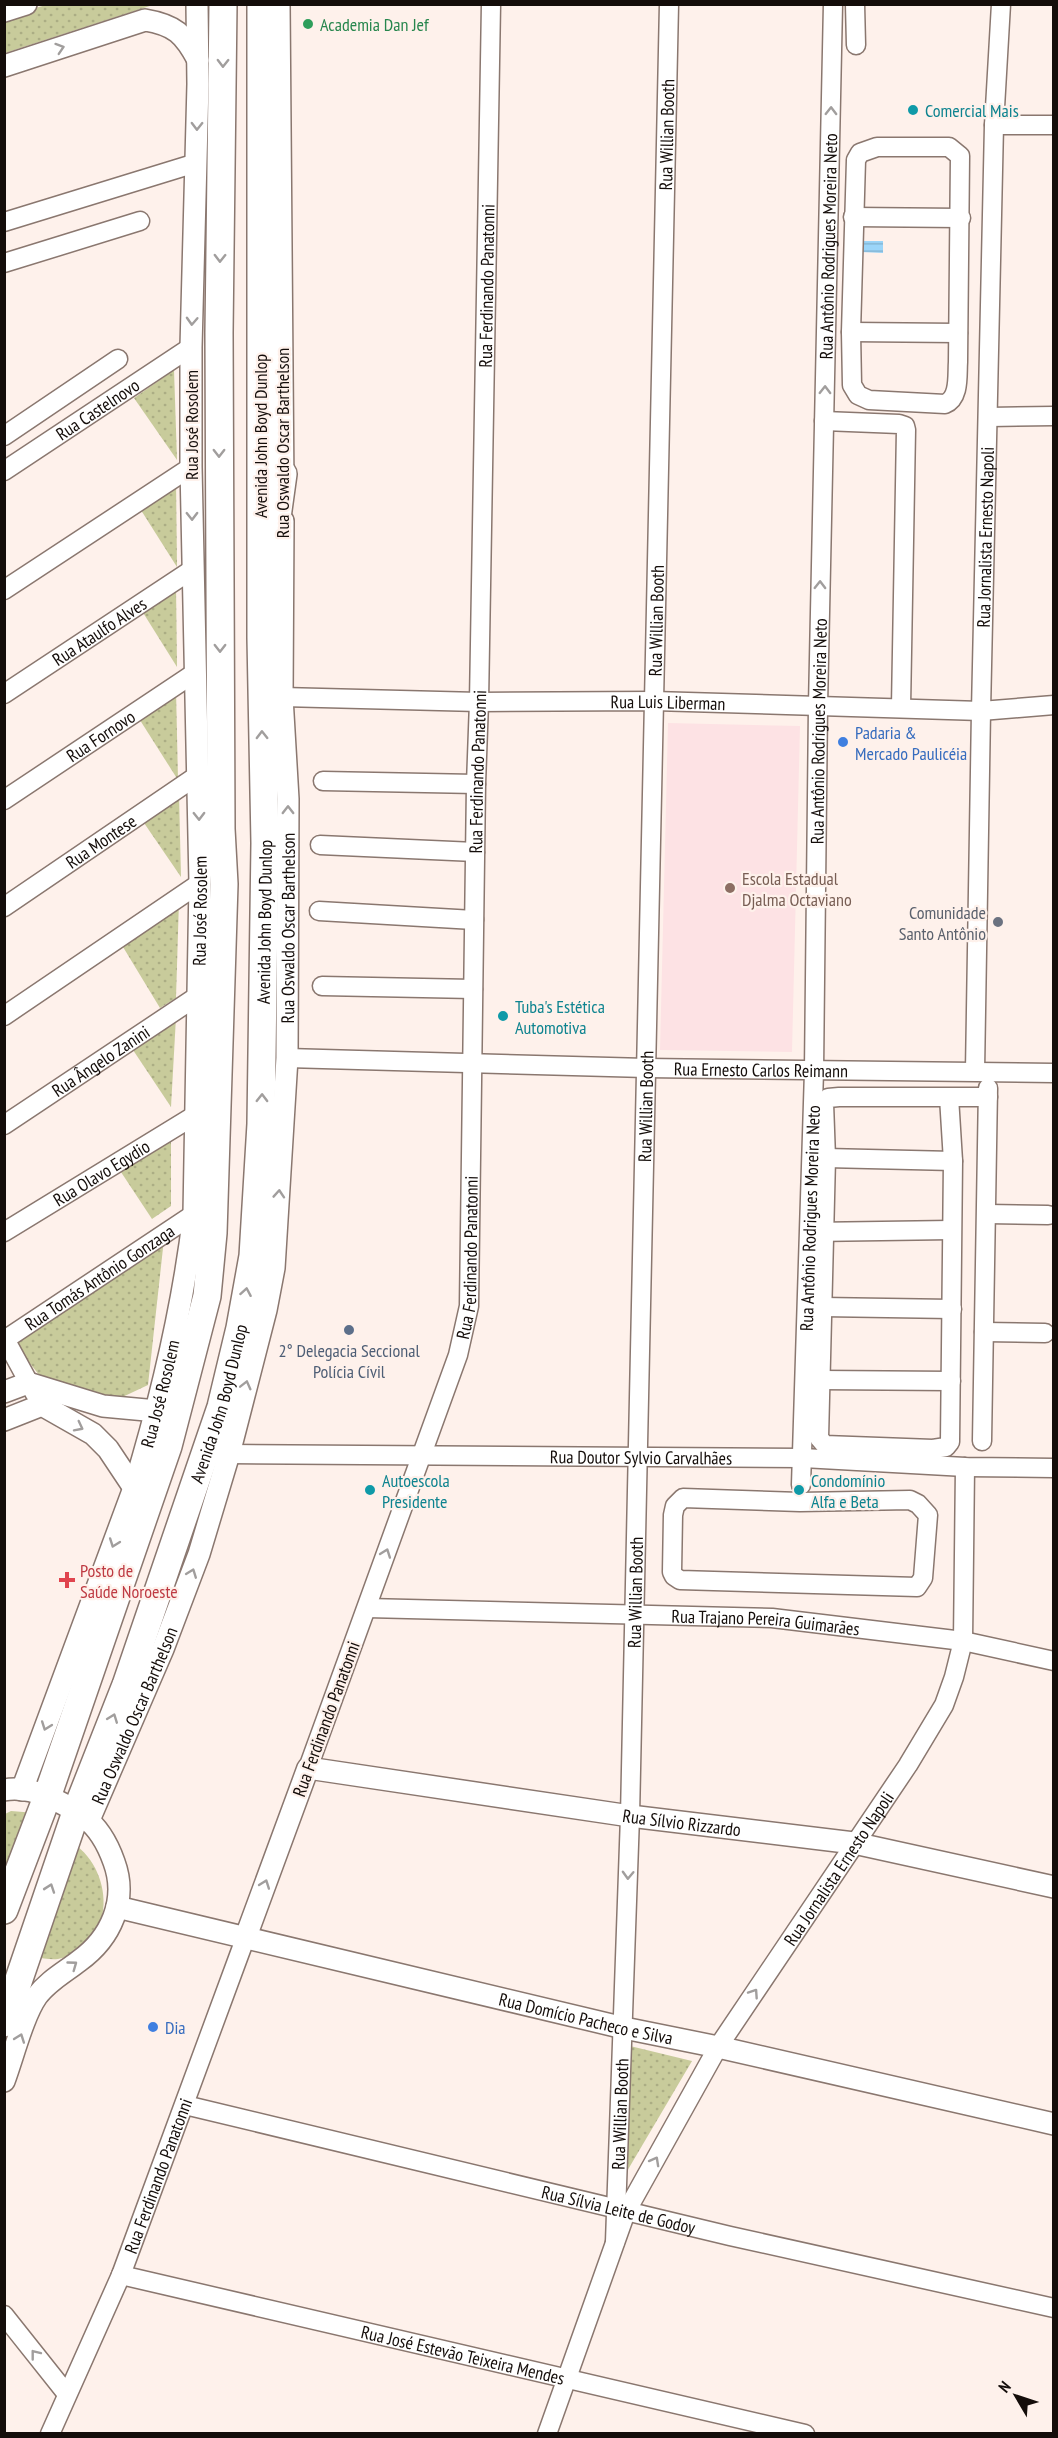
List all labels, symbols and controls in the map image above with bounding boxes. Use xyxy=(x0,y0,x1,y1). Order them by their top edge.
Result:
place label: Academia Dan Jef xyxy=(320,13,430,36)
marker: Academia Dan Jef xyxy=(301,17,315,31)
one-way arrow xyxy=(54,43,65,55)
one-way arrow xyxy=(217,58,229,67)
street label: Rua Willian Booth xyxy=(653,79,679,191)
place label: Comercial Mais xyxy=(925,99,1019,122)
marker: Comercial Mais xyxy=(906,103,920,117)
one-way arrow xyxy=(825,106,837,115)
one-way arrow xyxy=(190,121,203,130)
street label: Rua Antônio Rodrigues Moreira Neto xyxy=(814,133,842,360)
street label: Rua Ferdinando Panatonni xyxy=(473,204,499,368)
one-way arrow xyxy=(214,253,226,262)
one-way arrow xyxy=(185,316,198,325)
street label: Rua Oswaldo Oscar Barthelson xyxy=(271,348,294,538)
street label: Avenida John Boyd Dunlop xyxy=(249,354,272,518)
street label: Rua José Rosolem xyxy=(180,370,203,480)
street label: Rua Castelnovo xyxy=(51,373,144,445)
one-way arrow xyxy=(819,385,831,394)
street label: Rua Jornalista Ernesto Napoli xyxy=(971,446,998,628)
one-way arrow xyxy=(213,448,225,457)
one-way arrow xyxy=(186,511,198,520)
street label: Rua Willian Booth xyxy=(643,565,668,676)
one-way arrow xyxy=(814,580,827,589)
street label: Rua Ataulfo Alves xyxy=(48,592,151,671)
street label: Rua Antônio Rodrigues Moreira Neto xyxy=(805,618,831,844)
one-way arrow xyxy=(214,643,226,652)
street label: Rua Luis Liberman xyxy=(610,689,726,715)
street label: Rua Ferdinando Panatonni xyxy=(464,690,491,854)
street label: Rua Fornovo xyxy=(62,704,139,767)
place label: Padaria & Mercado Paulicéia xyxy=(855,721,967,765)
one-way arrow xyxy=(256,730,268,739)
marker: Padaria & Mercado Paulicéia xyxy=(836,735,850,749)
one-way arrow xyxy=(282,806,294,815)
street label: Rua Montese xyxy=(61,809,140,873)
one-way arrow xyxy=(193,811,205,820)
street label: Rua Oswaldo Oscar Barthelson xyxy=(276,833,299,1024)
street label: Avenida John Boyd Dunlop xyxy=(251,839,277,1004)
street label: Rua José Rosolem xyxy=(187,856,212,966)
place label: Escola Estadual Djalma Octaviano xyxy=(742,867,852,911)
marker: Escola Estadual Djalma Octaviano xyxy=(723,881,737,895)
place label: Comunidade Santo Antônio xyxy=(899,901,986,945)
marker: Comunidade Santo Antônio xyxy=(991,915,1005,929)
place label: Tuba's Estética Automotiva xyxy=(515,995,605,1039)
marker: Tuba's Estética Automotiva xyxy=(496,1009,510,1023)
street label: Rua Ângelo Zanini xyxy=(47,1020,154,1101)
street label: Rua Willian Booth xyxy=(633,1051,658,1162)
street label: Rua Ernesto Carlos Reimann xyxy=(674,1057,848,1082)
one-way arrow xyxy=(255,1093,268,1102)
street label: Rua Antônio Rodrigues Moreira Neto xyxy=(794,1105,824,1331)
street label: Rua Olavo Egydio xyxy=(49,1134,154,1211)
street label: Rua Ferdinando Panatonni xyxy=(450,1176,482,1341)
one-way arrow xyxy=(272,1189,285,1198)
street label: Rua Tomás Antônio Gonzaga xyxy=(20,1219,179,1335)
one-way arrow xyxy=(240,1287,252,1297)
street label: Avenida John Boyd Dunlop xyxy=(184,1322,252,1486)
marker: 2° Delegacia Seccional Polícia Cívil xyxy=(342,1323,356,1337)
street label: Rua José Rosolem xyxy=(135,1338,184,1450)
place label: 2° Delegacia Seccional Polícia Cívil xyxy=(278,1339,420,1383)
one-way arrow xyxy=(239,1381,252,1391)
one-way arrow xyxy=(73,1420,84,1431)
street label: Rua Doutor Sylvio Carvalhães xyxy=(550,1445,732,1469)
place label: Autoescola Presidente xyxy=(382,1469,450,1513)
place label: Condomínio Alfa e Beta xyxy=(811,1469,885,1513)
marker: Autoescola Presidente xyxy=(363,1483,377,1497)
marker: Condomínio Alfa e Beta xyxy=(792,1483,806,1497)
street label: Rua Willian Booth xyxy=(622,1536,648,1648)
one-way arrow xyxy=(109,1537,121,1548)
one-way arrow xyxy=(379,1548,392,1558)
place label: Posto de Saúde Noroeste xyxy=(80,1559,178,1603)
one-way arrow xyxy=(185,1568,197,1579)
marker: Posto de Saúde Noroeste xyxy=(58,1571,76,1589)
street label: Rua Trajano Pereira Guimarães xyxy=(671,1604,861,1640)
street label: Rua Oswaldo Oscar Barthelson xyxy=(86,1623,182,1807)
street label: Rua Ferdinando Panatonni xyxy=(287,1638,365,1800)
one-way arrow xyxy=(106,1713,118,1724)
one-way arrow xyxy=(40,1720,53,1731)
street label: Rua Jornalista Ernesto Napoli xyxy=(778,1787,898,1950)
street label: Rua Sílvio Rizzardo xyxy=(621,1804,743,1841)
one-way arrow xyxy=(622,1870,635,1879)
one-way arrow xyxy=(258,1879,271,1890)
one-way arrow xyxy=(43,1883,55,1894)
one-way arrow xyxy=(67,1961,78,1972)
street label: Rua Domício Pacheco e Silva xyxy=(497,1987,675,2049)
one-way arrow xyxy=(747,1989,758,2000)
place label: Dia xyxy=(165,2016,186,2039)
marker: Dia xyxy=(146,2020,160,2034)
one-way arrow xyxy=(12,2034,25,2044)
street label: Rua Willian Booth xyxy=(606,2058,633,2170)
street label: Rua Ferdinando Panatonni xyxy=(119,2095,197,2256)
one-way arrow xyxy=(648,2157,659,2167)
street label: Rua Sílvia Leite de Godoy xyxy=(540,2180,698,2239)
street label: Rua José Estevão Teixeira Mendes xyxy=(359,2320,567,2389)
one-way arrow xyxy=(32,2350,43,2361)
north arrow xyxy=(986,2366,1046,2426)
text: N xyxy=(994,2377,1015,2396)

